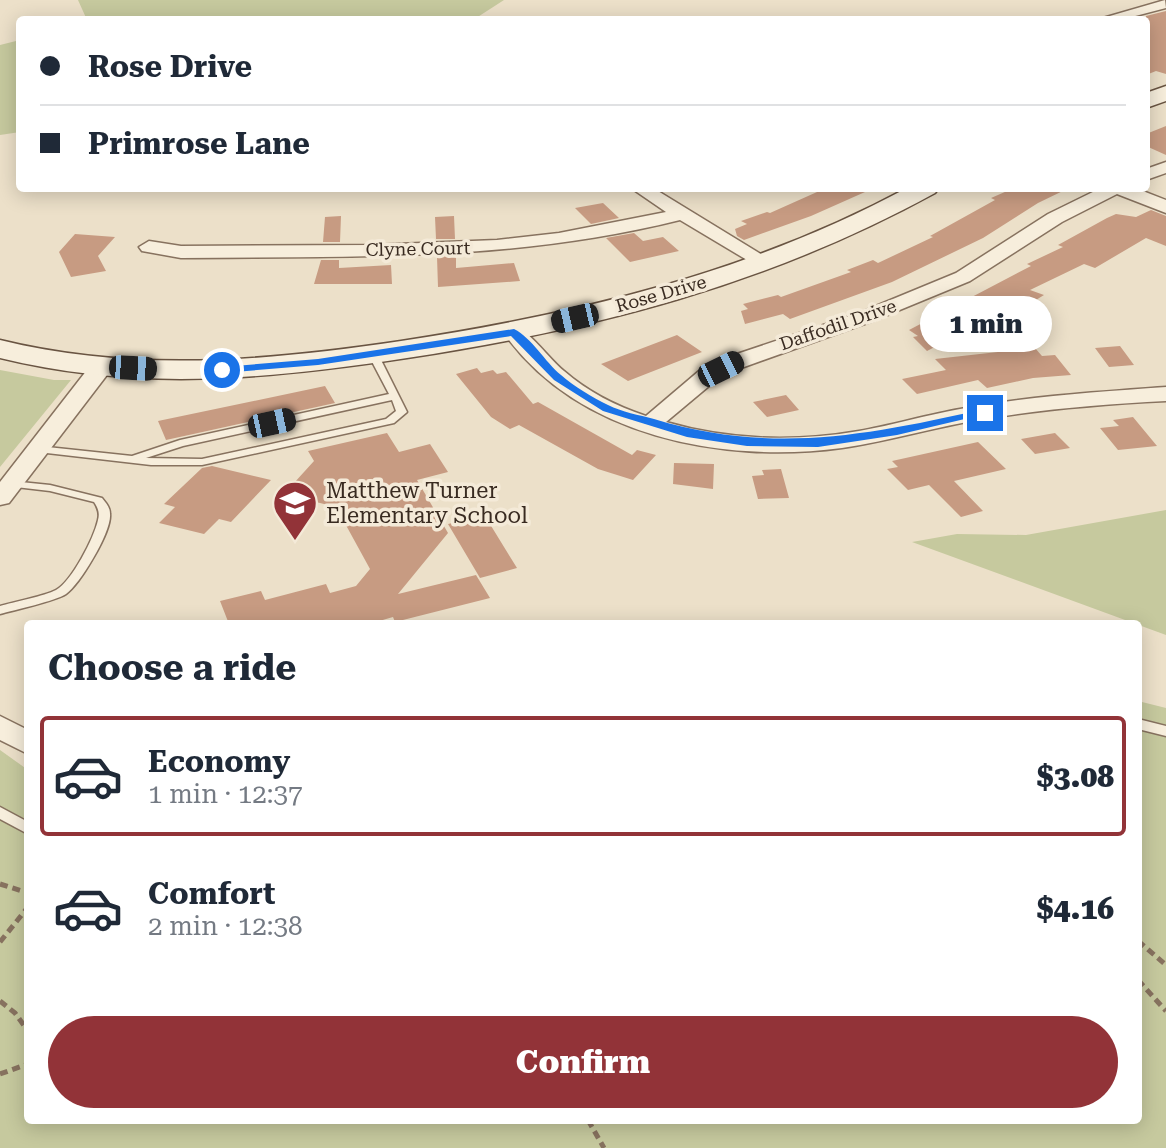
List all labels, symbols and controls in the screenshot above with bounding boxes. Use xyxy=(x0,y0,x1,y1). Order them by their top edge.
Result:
text: Rose Drive xyxy=(88,49,252,84)
text: Primrose Lane xyxy=(88,126,310,161)
street label: Clyne Court xyxy=(365,237,471,260)
street label: Rose Drive xyxy=(613,271,709,316)
street label: Daffodil Drive xyxy=(777,295,899,354)
callout: 1 min xyxy=(919,297,1051,353)
car xyxy=(549,301,601,335)
text: 1 min xyxy=(949,309,1023,339)
car xyxy=(694,348,748,390)
route start xyxy=(204,352,240,388)
car xyxy=(108,355,158,381)
route end xyxy=(967,395,1003,431)
car xyxy=(246,406,298,440)
place label: Matthew Turner Elementary School xyxy=(326,478,528,528)
school or university icon: Matthew Turner Elementary School xyxy=(271,479,319,542)
text: Choose a ride xyxy=(48,647,296,689)
icon: car xyxy=(52,740,124,812)
text: Economy xyxy=(148,744,290,779)
text: $3.08 xyxy=(1037,759,1114,794)
text: 1 min · 12:37 xyxy=(148,779,303,809)
icon: car xyxy=(52,872,124,944)
text: Comfort xyxy=(148,876,275,911)
text: $4.16 xyxy=(1037,891,1114,926)
text: 2 min · 12:38 xyxy=(148,911,303,941)
button: Confirm xyxy=(48,1016,1118,1108)

